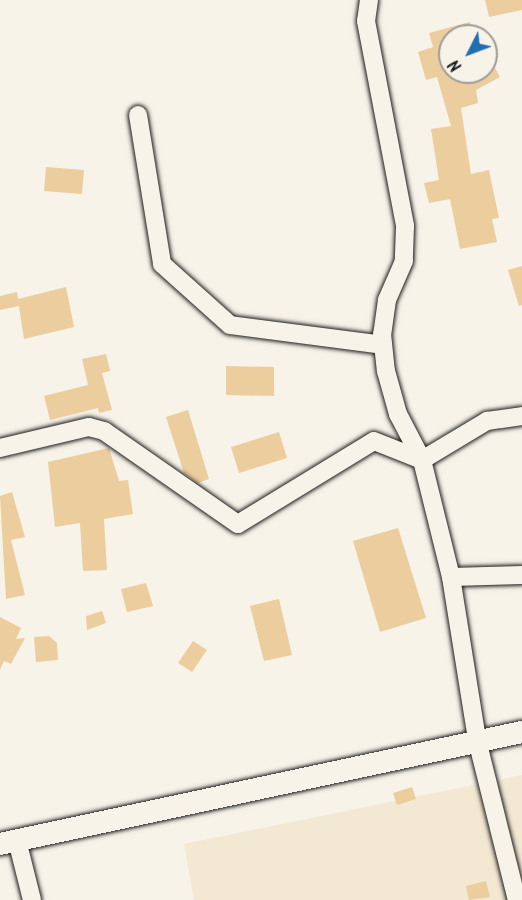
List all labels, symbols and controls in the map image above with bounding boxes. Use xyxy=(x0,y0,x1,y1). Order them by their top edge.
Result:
north arrow xyxy=(438,24,498,84)
text: N xyxy=(443,53,468,77)

